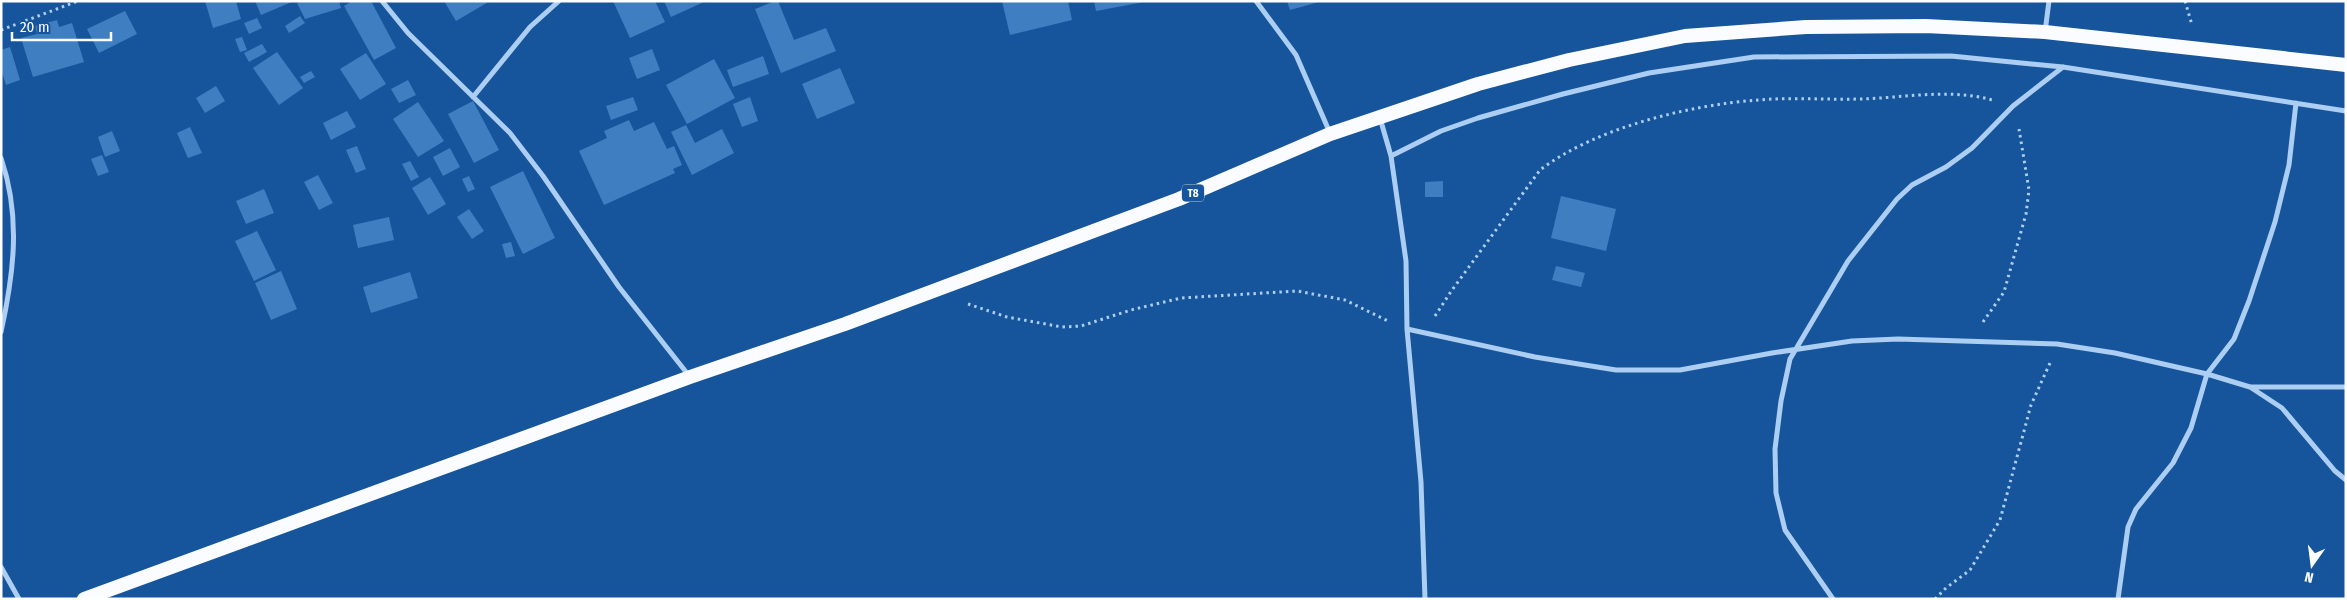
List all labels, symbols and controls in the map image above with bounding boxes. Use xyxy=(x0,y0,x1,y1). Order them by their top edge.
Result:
scale bar xyxy=(12,10,111,42)
text: 20 m xyxy=(20,18,50,36)
road number: T8 xyxy=(1182,184,1204,202)
north arrow xyxy=(2287,540,2337,590)
text: N xyxy=(2303,568,2315,586)

